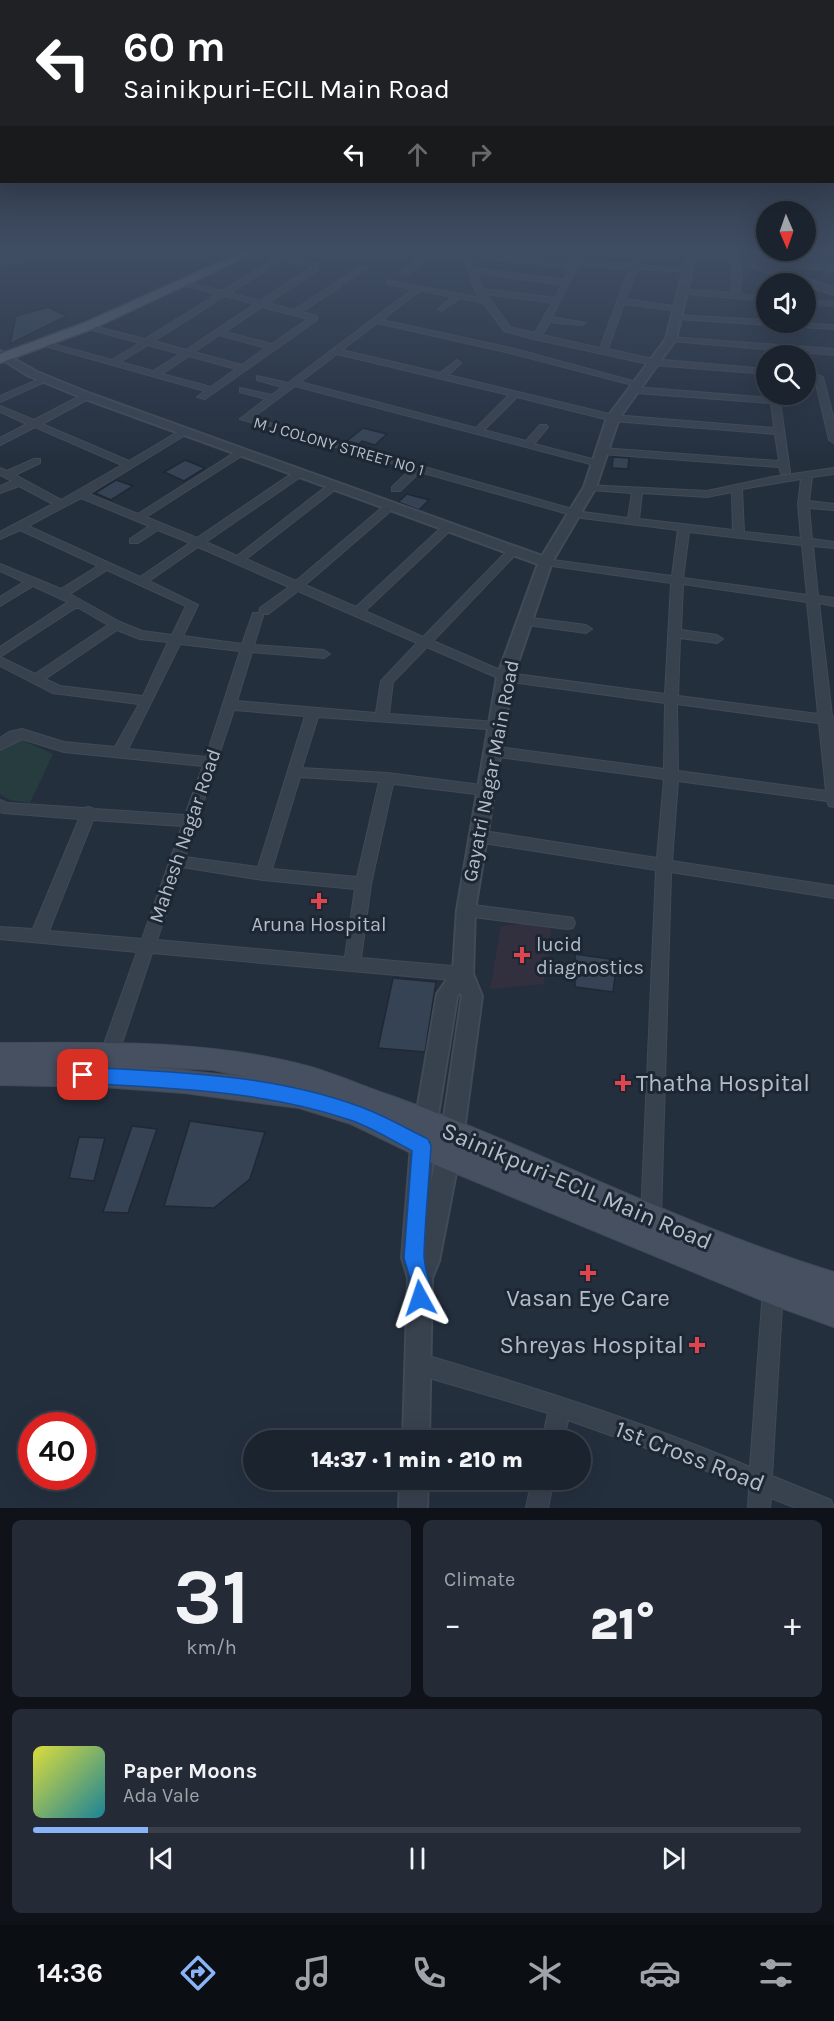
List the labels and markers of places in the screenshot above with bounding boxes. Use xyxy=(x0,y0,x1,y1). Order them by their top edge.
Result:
marker: Aruna Hospital xyxy=(310,892,328,910)
place label: Aruna Hospital xyxy=(251,913,387,936)
place label: lucid diagnostics xyxy=(536,933,644,979)
marker: lucid diagnostics xyxy=(513,946,531,964)
pin xyxy=(57,1049,108,1100)
place label: Thatha Hospital xyxy=(636,1069,810,1097)
marker: Thatha Hospital xyxy=(614,1074,632,1092)
marker: Vasan Eye Care xyxy=(579,1264,597,1282)
place label: Vasan Eye Care xyxy=(506,1284,670,1312)
place label: Shreyas Hospital xyxy=(499,1331,684,1359)
marker: Shreyas Hospital xyxy=(688,1336,706,1354)

